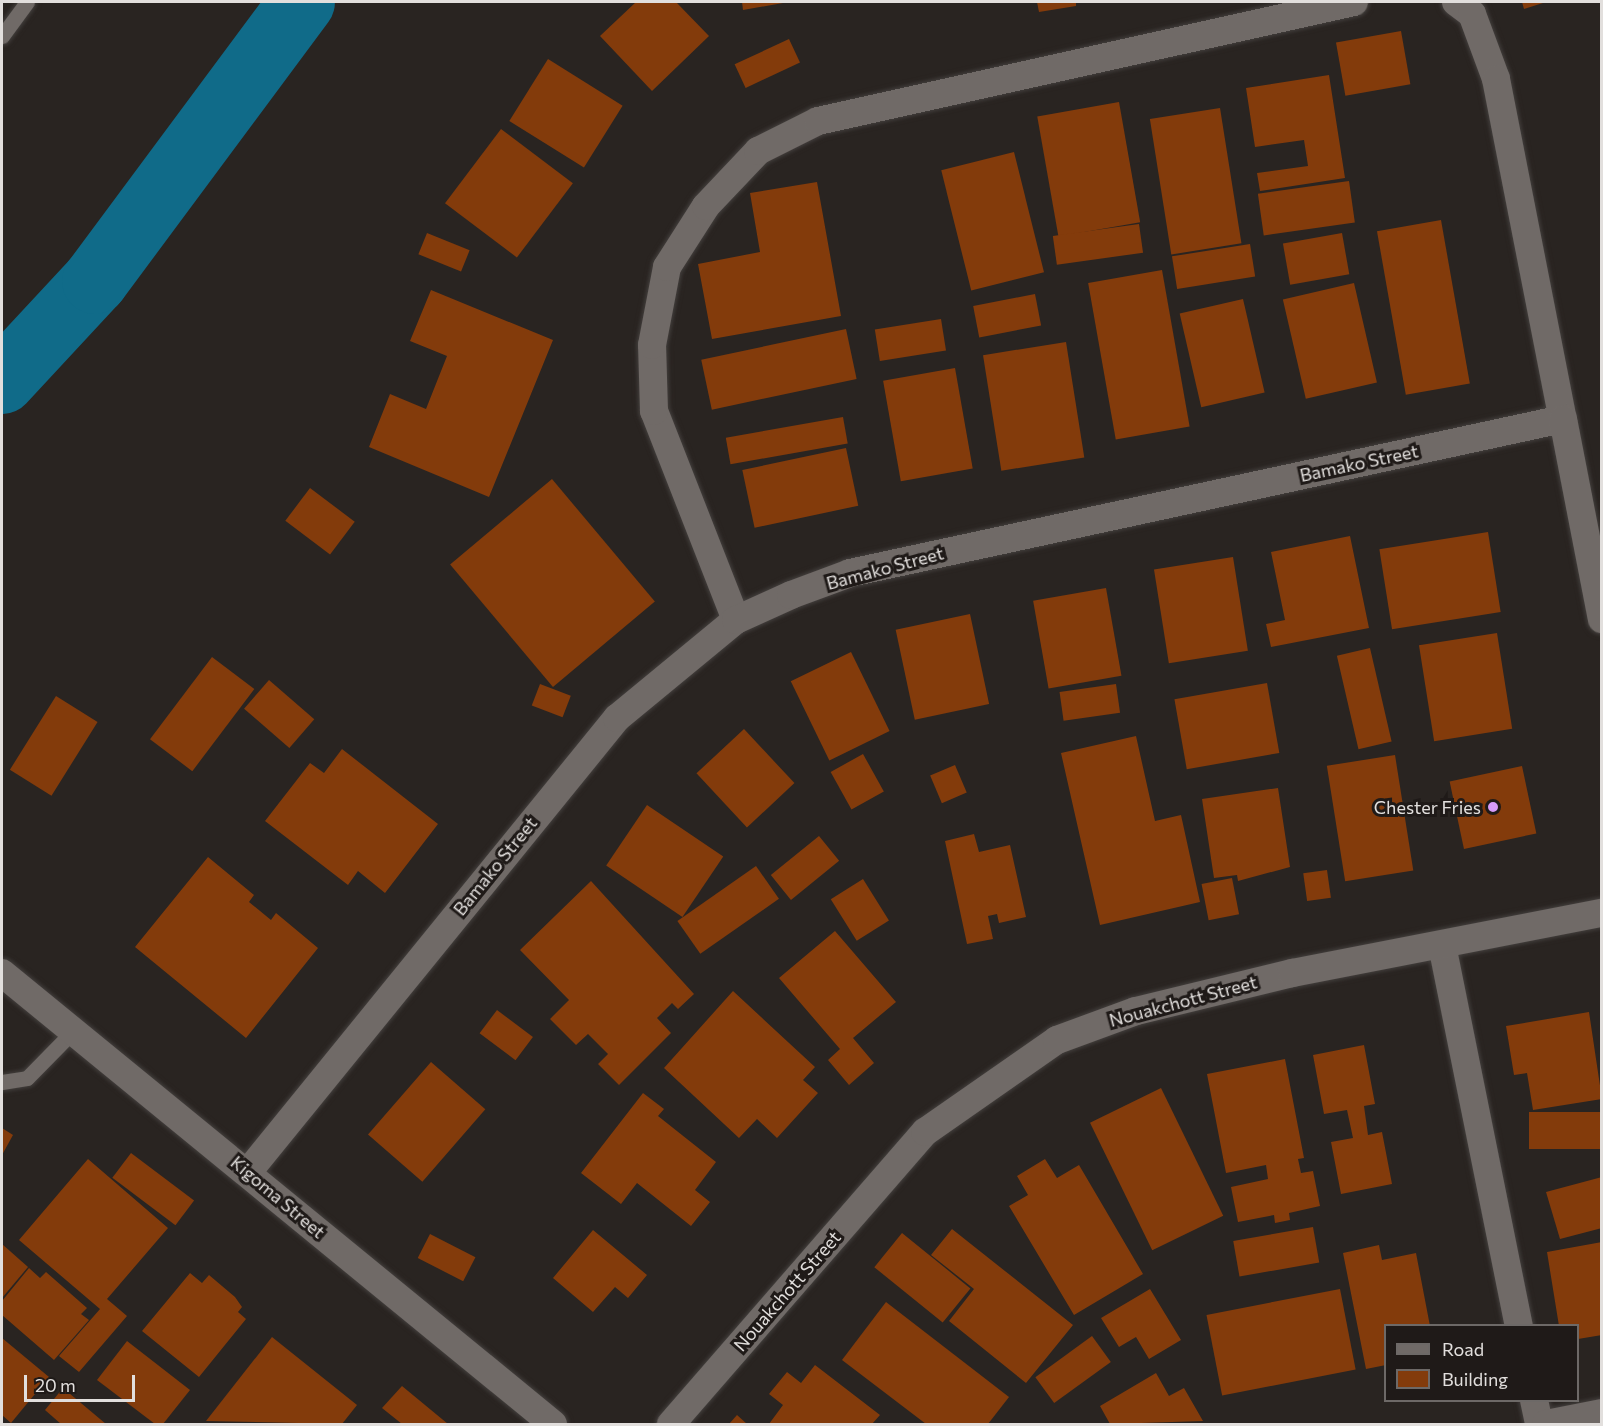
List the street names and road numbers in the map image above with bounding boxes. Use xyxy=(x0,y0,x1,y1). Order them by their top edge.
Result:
street label: Bamako Street xyxy=(1298,440,1420,486)
street label: Bamako Street xyxy=(824,542,946,594)
street label: Bamako Street xyxy=(449,812,541,920)
street label: Nouakchott Street xyxy=(1107,971,1259,1031)
street label: Kigoma Street xyxy=(226,1151,330,1243)
street label: Nouakchott Street xyxy=(729,1227,845,1355)

